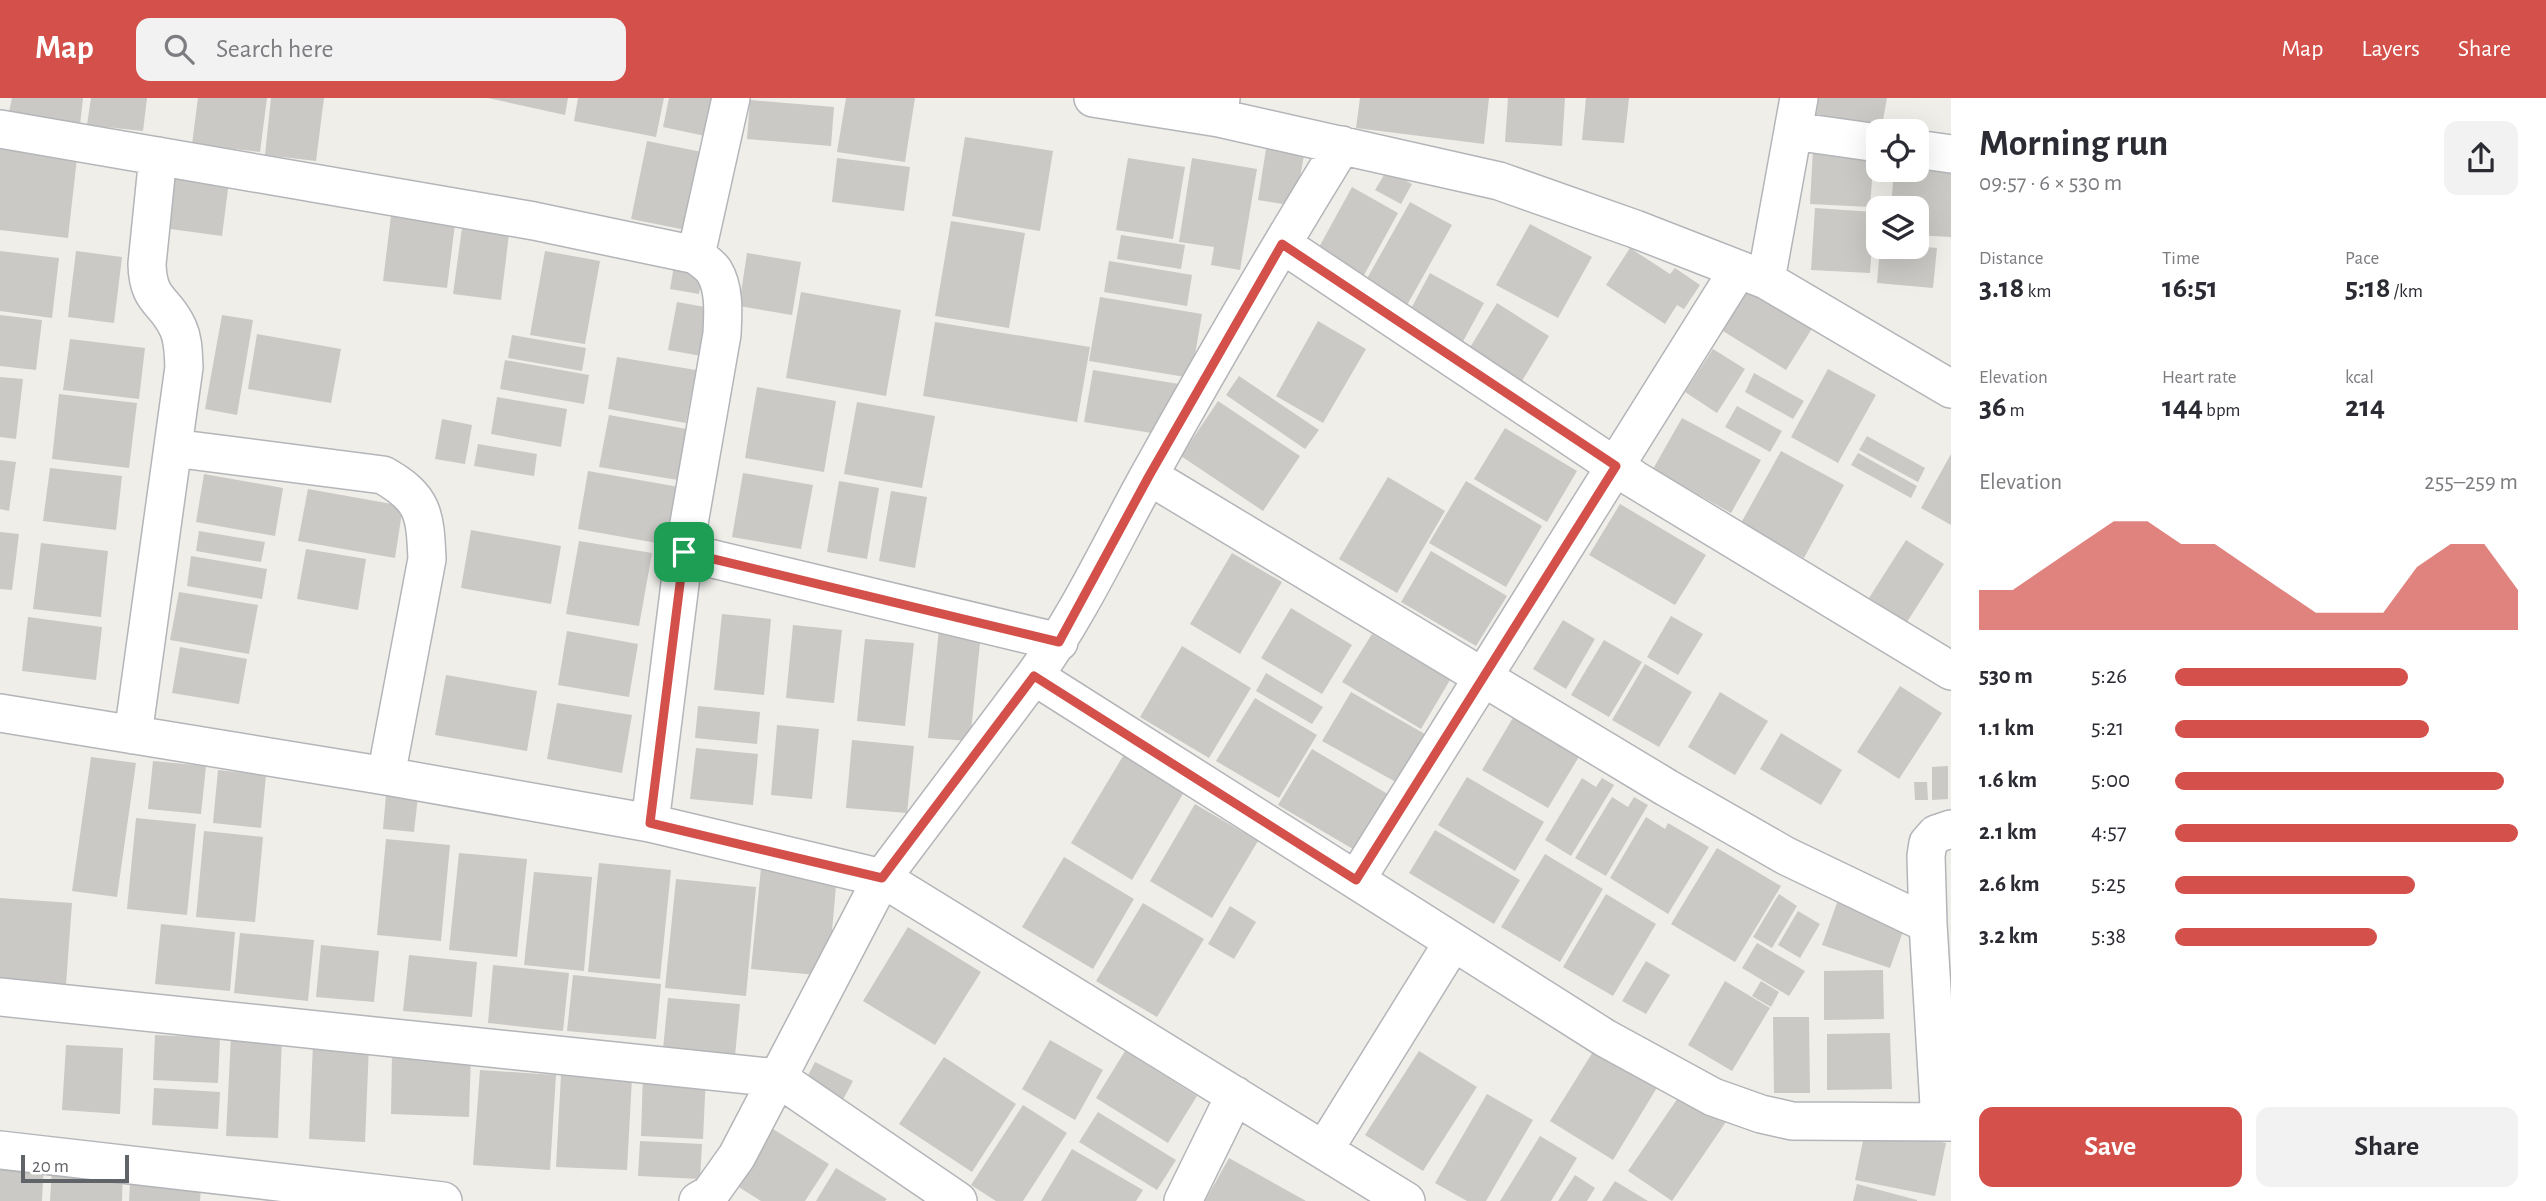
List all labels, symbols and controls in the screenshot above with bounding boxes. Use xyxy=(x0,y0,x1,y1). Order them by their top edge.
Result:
search box xyxy=(136,18,626,81)
icon: search xyxy=(160,30,198,68)
text: Map xyxy=(35,32,94,65)
text: Search here xyxy=(216,36,334,62)
text: Map xyxy=(2281,37,2323,61)
text: Layers xyxy=(2361,37,2420,61)
text: Share xyxy=(2458,37,2511,61)
map controls xyxy=(1866,119,1929,259)
button: locate xyxy=(1866,119,1929,182)
button: share xyxy=(2444,121,2518,195)
text: Morning run xyxy=(1979,125,2168,163)
text: 09:57 · 6 × 530 m xyxy=(1979,172,2122,195)
button: layers xyxy=(1866,196,1929,259)
text: Distance xyxy=(1979,249,2043,268)
text: Time xyxy=(2162,249,2200,268)
text: Pace xyxy=(2345,249,2379,268)
text: 3.18 xyxy=(1979,273,2024,303)
text: 16:51 xyxy=(2162,273,2218,303)
text: 5:18 xyxy=(2345,273,2390,303)
text: km xyxy=(2024,282,2051,301)
text: /km xyxy=(2390,282,2423,301)
text: Elevation xyxy=(1979,368,2048,387)
text: Heart rate xyxy=(2162,368,2237,387)
text: kcal xyxy=(2345,368,2374,387)
text: 36 xyxy=(1979,392,2006,422)
text: 144 xyxy=(2162,392,2203,422)
text: 214 xyxy=(2345,392,2385,422)
text: m xyxy=(2006,401,2025,420)
text: bpm xyxy=(2203,401,2241,420)
text: Elevation xyxy=(1979,471,2062,494)
text: 255–259 m xyxy=(2424,471,2518,494)
pin xyxy=(654,522,714,582)
icon: arrive xyxy=(665,533,703,571)
text: 530 m xyxy=(1979,665,2033,688)
text: 5:26 xyxy=(2091,665,2127,688)
text: 1.1 km xyxy=(1979,717,2034,740)
text: 5:21 xyxy=(2091,717,2124,740)
text: 1.6 km xyxy=(1979,769,2037,792)
text: 5:00 xyxy=(2091,769,2130,792)
text: 2.1 km xyxy=(1979,821,2037,844)
text: 4:57 xyxy=(2091,821,2127,844)
text: 2.6 km xyxy=(1979,873,2040,896)
text: 5:25 xyxy=(2091,873,2126,896)
text: 3.2 km xyxy=(1979,925,2038,948)
text: 5:38 xyxy=(2091,925,2126,948)
button: Save xyxy=(1979,1107,2242,1187)
button: Share xyxy=(2256,1107,2518,1187)
scale bar xyxy=(21,1152,130,1184)
text: 20 m xyxy=(32,1157,69,1176)

